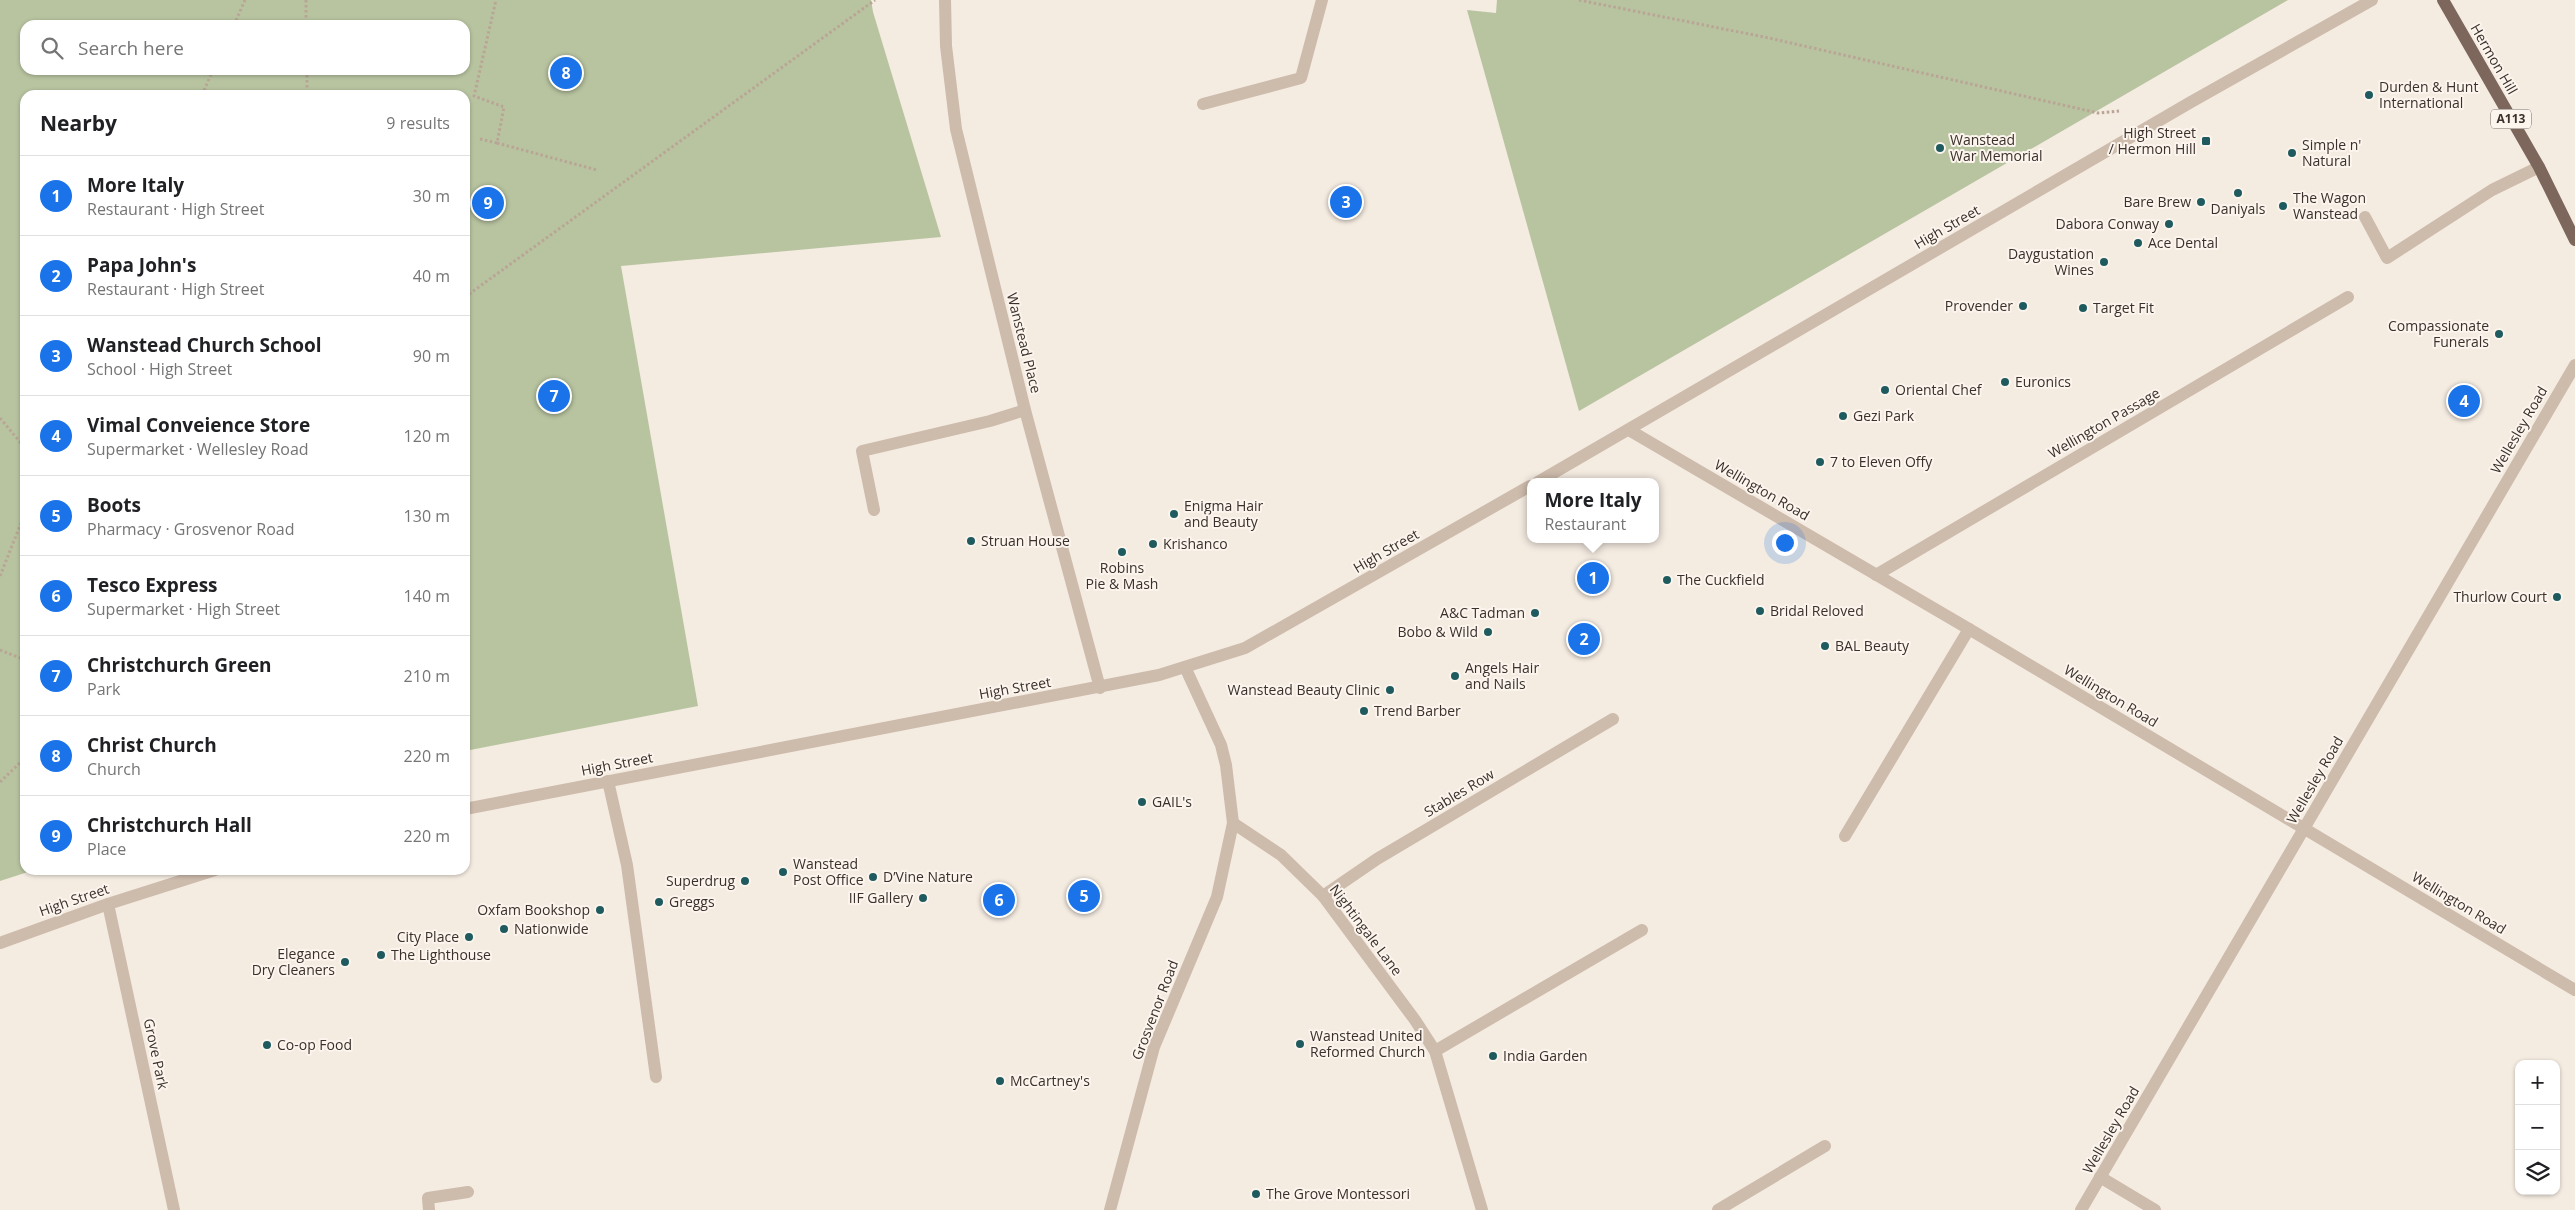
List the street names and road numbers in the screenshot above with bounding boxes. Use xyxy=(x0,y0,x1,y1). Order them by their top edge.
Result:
street label: Hermon Hill xyxy=(2467,20,2522,97)
road number: A113 xyxy=(2491,110,2531,128)
street label: High Street xyxy=(1910,200,1983,253)
street label: Wanstead Place xyxy=(1003,291,1046,395)
street label: Wellington Passage xyxy=(2044,383,2163,462)
street label: Wellesley Road xyxy=(2486,383,2551,477)
street label: Wellington Road xyxy=(1711,455,1813,524)
street label: High Street xyxy=(1349,524,1422,577)
street label: Wellington Road xyxy=(2061,660,2162,731)
street label: High Street xyxy=(977,672,1052,703)
street label: Wellesley Road xyxy=(2282,733,2347,827)
street label: High Street xyxy=(579,747,654,780)
street label: Stables Row xyxy=(1420,764,1497,821)
street label: Wellington Road xyxy=(2409,867,2510,938)
street label: High Street xyxy=(36,879,111,920)
street label: Nightingale Lane xyxy=(1326,880,1407,979)
street label: Grosvenor Road xyxy=(1127,957,1182,1063)
street label: Grove Park xyxy=(140,1017,173,1092)
street label: Wellesley Road xyxy=(2078,1083,2143,1177)

